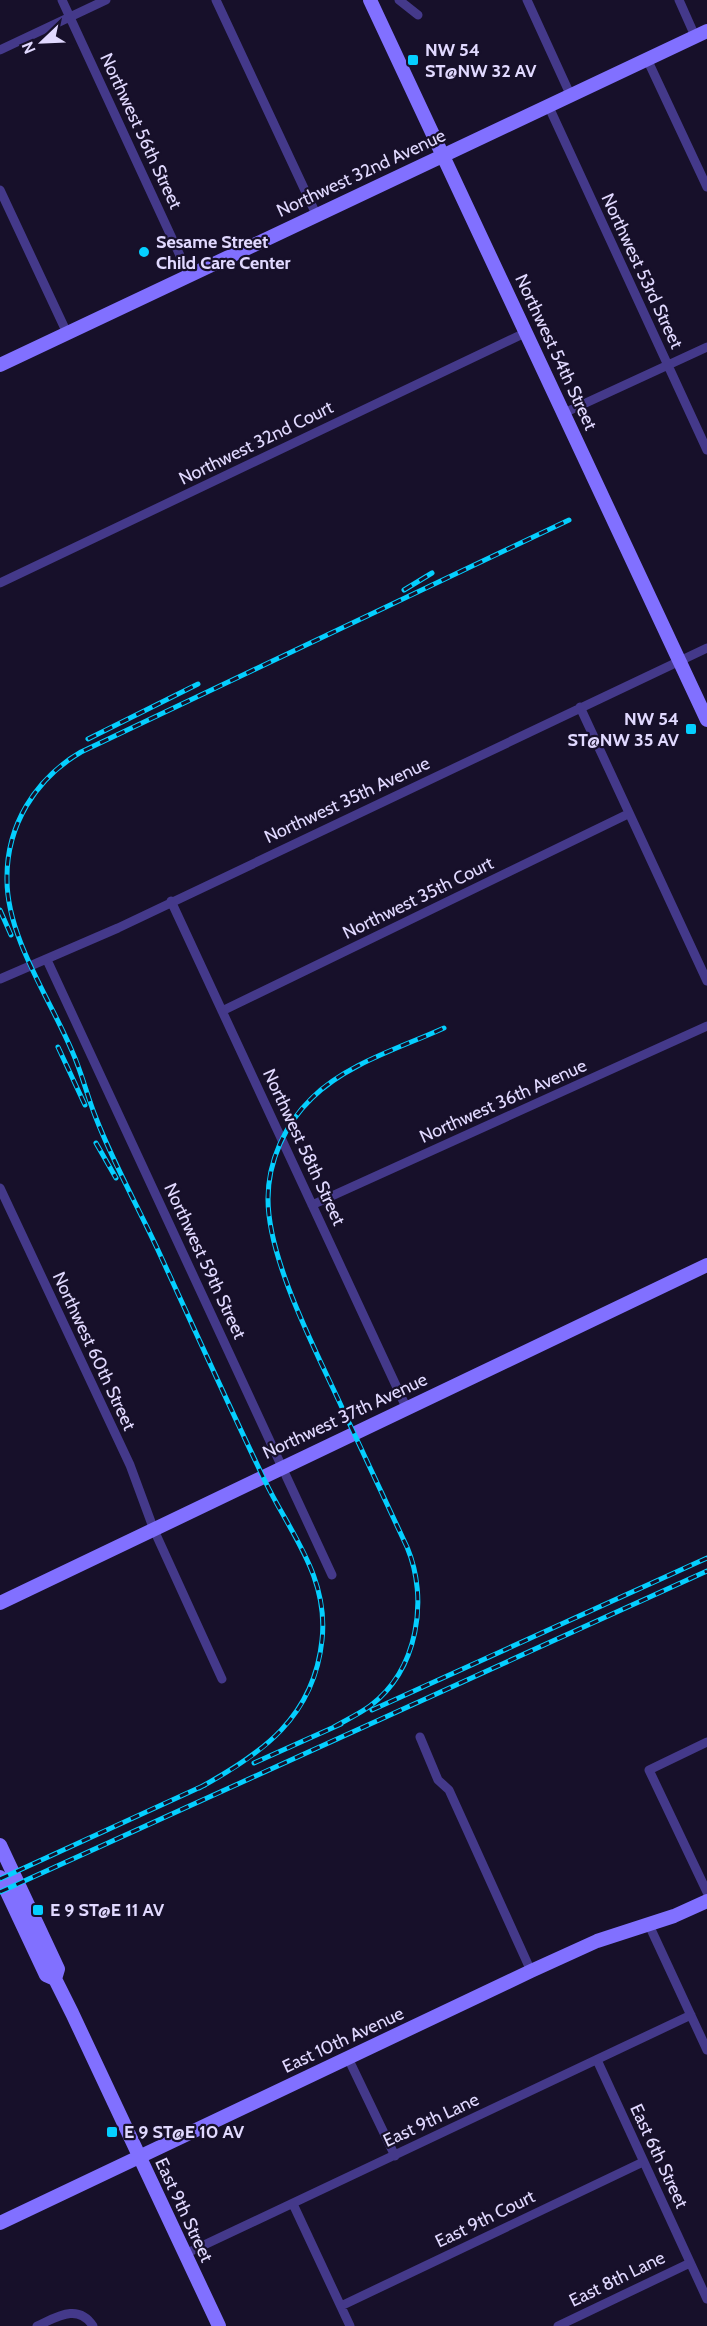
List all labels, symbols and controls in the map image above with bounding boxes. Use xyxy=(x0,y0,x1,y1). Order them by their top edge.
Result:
north arrow xyxy=(12,12,72,72)
text: N xyxy=(18,39,40,57)
place label: NW 54 ST@NW 32 AV xyxy=(425,39,537,82)
street label: Northwest 56th Street xyxy=(95,50,187,212)
marker: NW 54 ST@NW 32 AV xyxy=(406,53,420,67)
street label: Northwest 32nd Avenue xyxy=(273,124,449,222)
street label: Northwest 53rd Street xyxy=(596,190,688,352)
place label: Sesame Street Child Care Center xyxy=(156,231,291,274)
marker: Sesame Street Child Care Center xyxy=(137,245,151,259)
street label: Northwest 54th Street xyxy=(510,270,602,434)
street label: Northwest 32nd Court xyxy=(175,396,337,490)
place label: NW 54 ST@NW 35 AV xyxy=(567,708,680,751)
marker: NW 54 ST@NW 35 AV xyxy=(684,722,698,736)
street label: Northwest 35th Avenue xyxy=(261,752,433,848)
street label: Northwest 35th Court xyxy=(339,852,497,944)
street label: Northwest 36th Avenue xyxy=(416,1054,590,1148)
street label: Northwest 58th Street xyxy=(258,1065,350,1229)
street label: Northwest 59th Street xyxy=(159,1180,251,1342)
street label: Northwest 60th Street xyxy=(48,1268,140,1434)
street label: Northwest 37th Avenue xyxy=(259,1368,431,1464)
place label: E 9 ST@E 11 AV xyxy=(50,1899,165,1921)
marker: E 9 ST@E 11 AV xyxy=(31,1903,45,1917)
street label: East 10th Avenue xyxy=(279,2002,407,2078)
street label: East 9th Lane xyxy=(380,2088,482,2152)
street label: East 6th Street xyxy=(625,2100,693,2212)
place label: E 9 ST@E 10 AV xyxy=(124,2121,245,2143)
marker: E 9 ST@E 10 AV xyxy=(105,2125,119,2139)
street label: East 9th Street xyxy=(150,2154,218,2266)
street label: East 9th Court xyxy=(432,2185,538,2253)
street label: East 8th Lane xyxy=(565,2246,669,2312)

